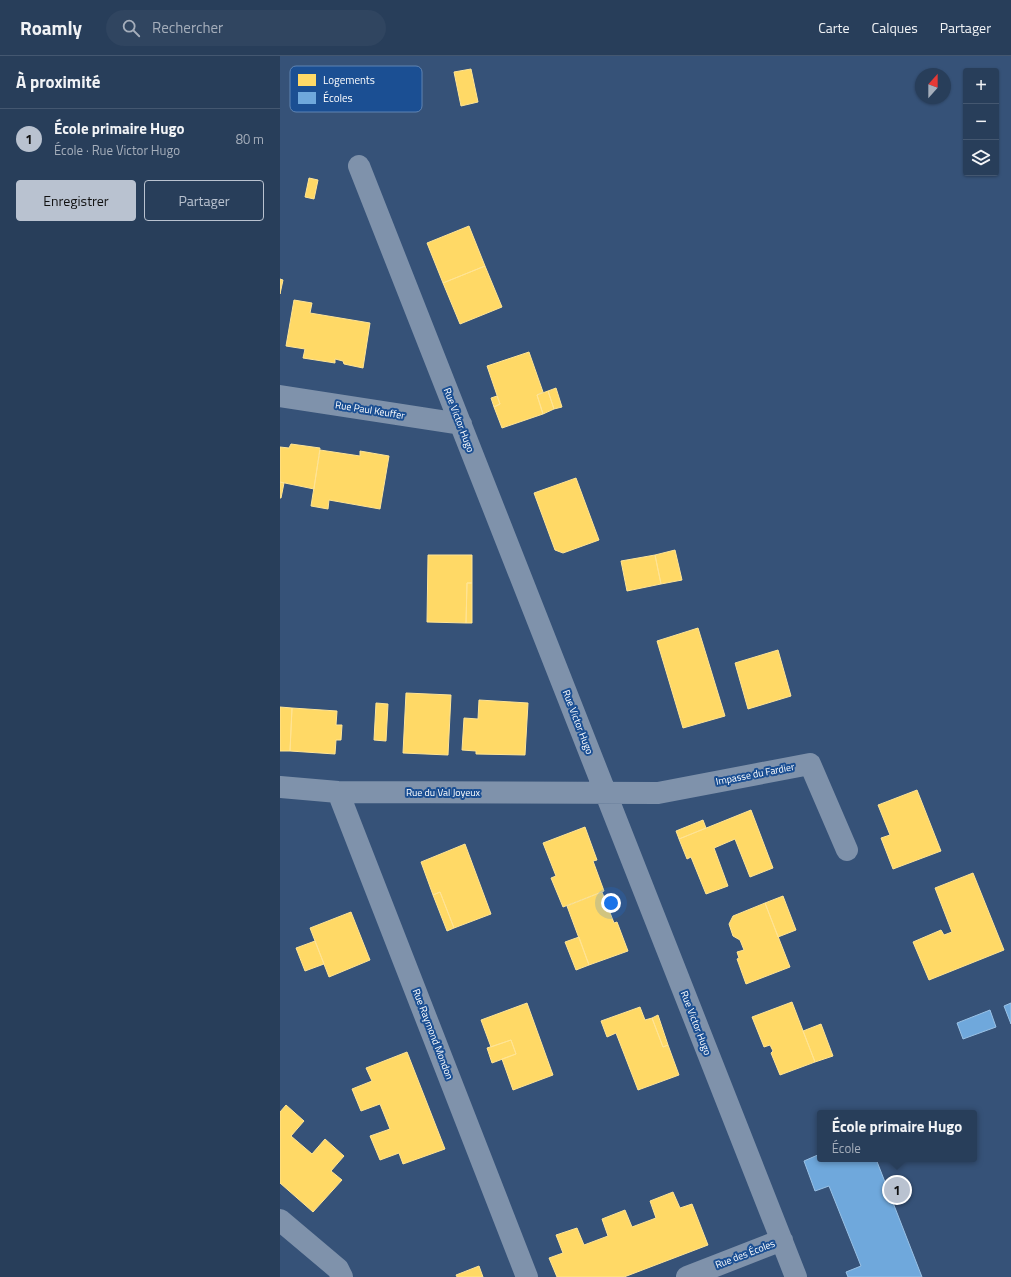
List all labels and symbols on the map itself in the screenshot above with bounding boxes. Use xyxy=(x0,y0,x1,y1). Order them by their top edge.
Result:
legend xyxy=(290,66,422,112)
north arrow xyxy=(915,68,951,104)
text: Logements xyxy=(323,72,375,88)
text: Écoles xyxy=(323,90,353,106)
street label: Rue Victor Hugo xyxy=(440,386,478,454)
street label: Rue Paul Keuffer xyxy=(334,397,406,423)
street label: Rue Victor Hugo xyxy=(559,688,597,756)
street label: Impasse du Fardier xyxy=(714,759,796,789)
street label: Rue du Val Joyeux xyxy=(406,785,481,800)
your location xyxy=(601,893,621,913)
street label: Rue Raymond Mondon xyxy=(409,986,457,1082)
street label: Rue Victor Hugo xyxy=(677,989,715,1057)
pin: 1 xyxy=(884,1175,910,1205)
street label: Rue des Écoles xyxy=(713,1236,777,1272)

